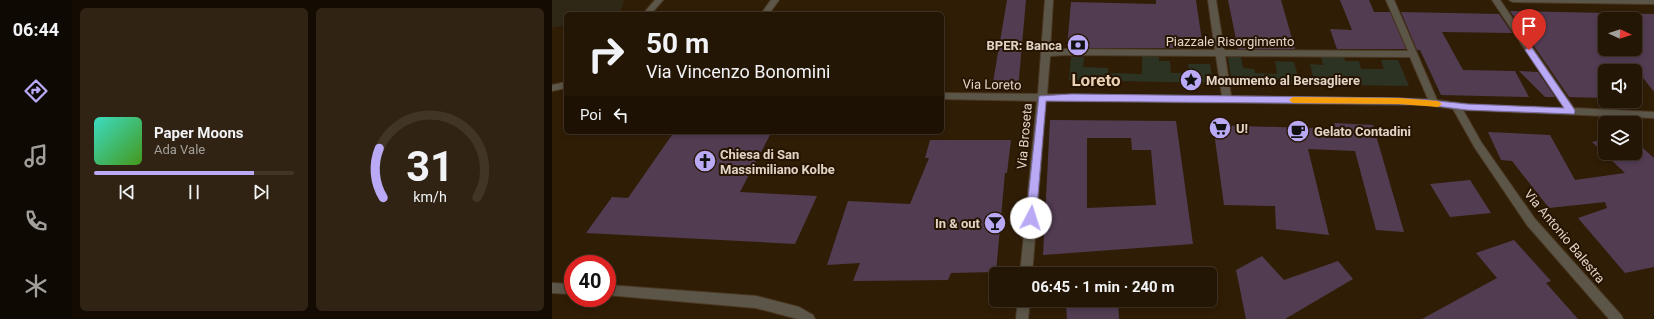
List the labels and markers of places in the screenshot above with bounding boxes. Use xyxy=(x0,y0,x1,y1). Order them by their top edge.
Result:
pin xyxy=(1512,9,1546,50)
bank icon: BPER: Banca xyxy=(1065,32,1091,58)
place label: BPER: Banca xyxy=(987,38,1062,53)
place icon: Monumento al Bersagliere xyxy=(1178,67,1204,93)
place label: Monumento al Bersagliere xyxy=(1206,73,1360,88)
supermarket icon: U! xyxy=(1207,115,1233,141)
cafe icon: Gelato Contadini xyxy=(1285,118,1311,144)
place label: U! xyxy=(1236,121,1248,136)
place label: Gelato Contadini xyxy=(1314,124,1411,139)
place label: Chiesa di San Massimiliano Kolbe xyxy=(720,147,835,177)
church icon: Chiesa di San Massimiliano Kolbe xyxy=(692,148,718,174)
bar icon: In & out xyxy=(982,210,1008,236)
place label: In & out xyxy=(935,216,981,231)

